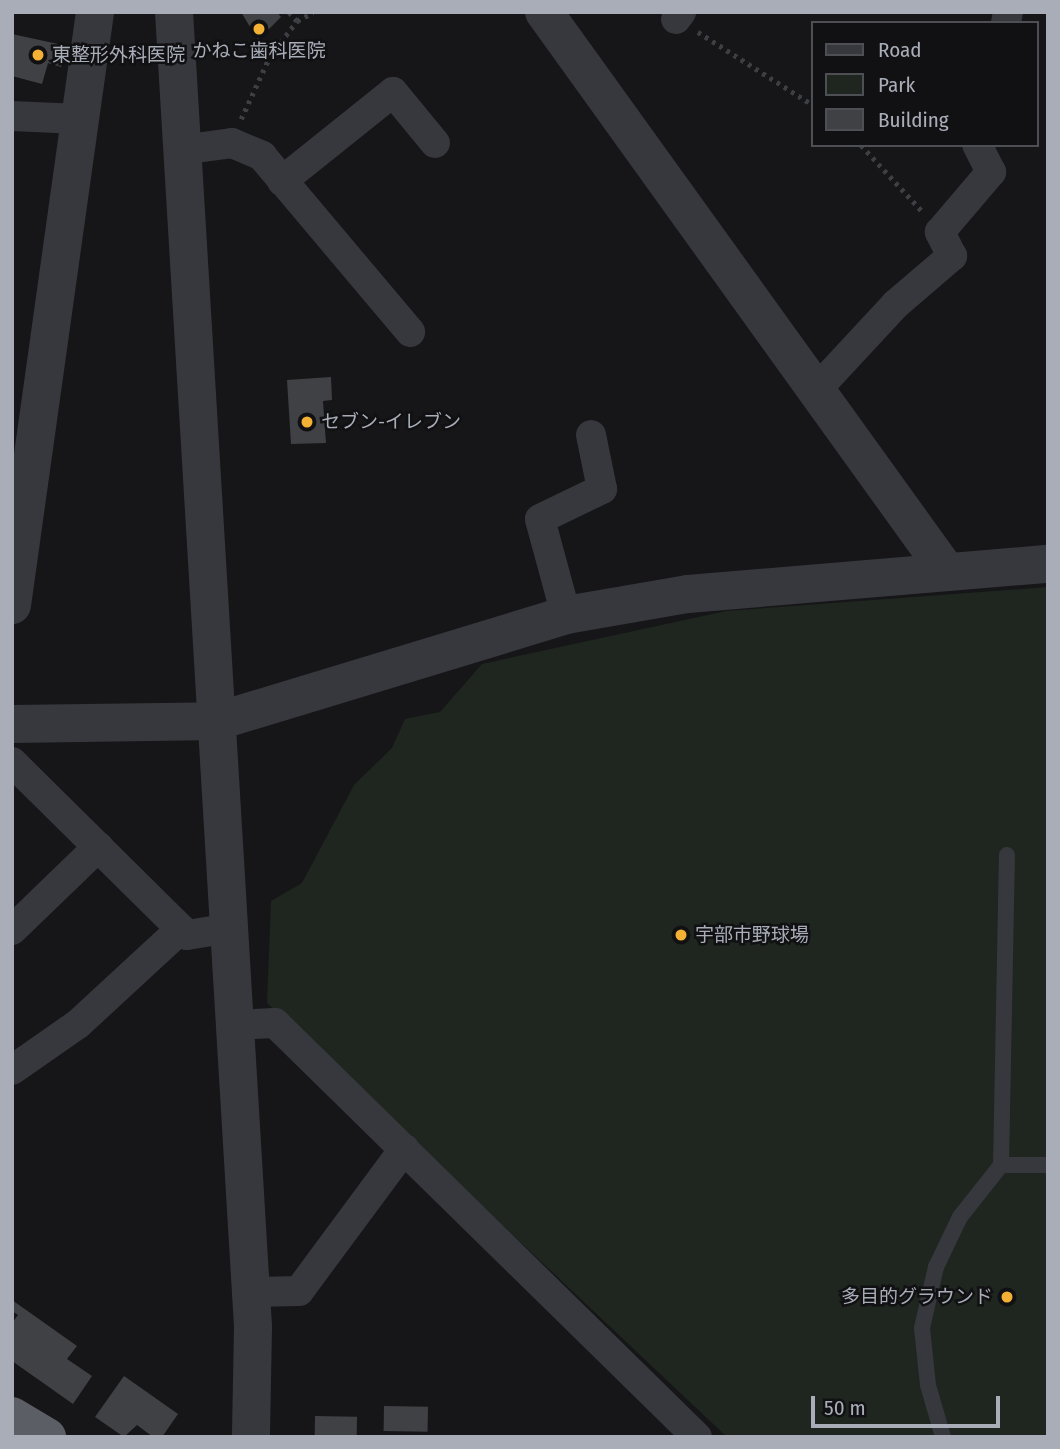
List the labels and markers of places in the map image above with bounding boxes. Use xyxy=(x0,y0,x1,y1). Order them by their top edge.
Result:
marker: かねこ歯科医院 xyxy=(251,21,267,37)
place label: かねこ歯科医院 xyxy=(193,40,325,62)
place label: 東整形外科医院 xyxy=(52,44,185,66)
marker: 東整形外科医院 xyxy=(30,47,46,63)
place label: セブン-イレブン xyxy=(321,411,461,433)
marker: セブン-イレブン xyxy=(299,414,315,430)
place label: 宇部市野球場 xyxy=(695,924,809,946)
marker: 宇部市野球場 xyxy=(673,927,689,943)
place label: 多目的グラウンド xyxy=(841,1286,993,1308)
marker: 多目的グラウンド xyxy=(999,1289,1015,1305)

